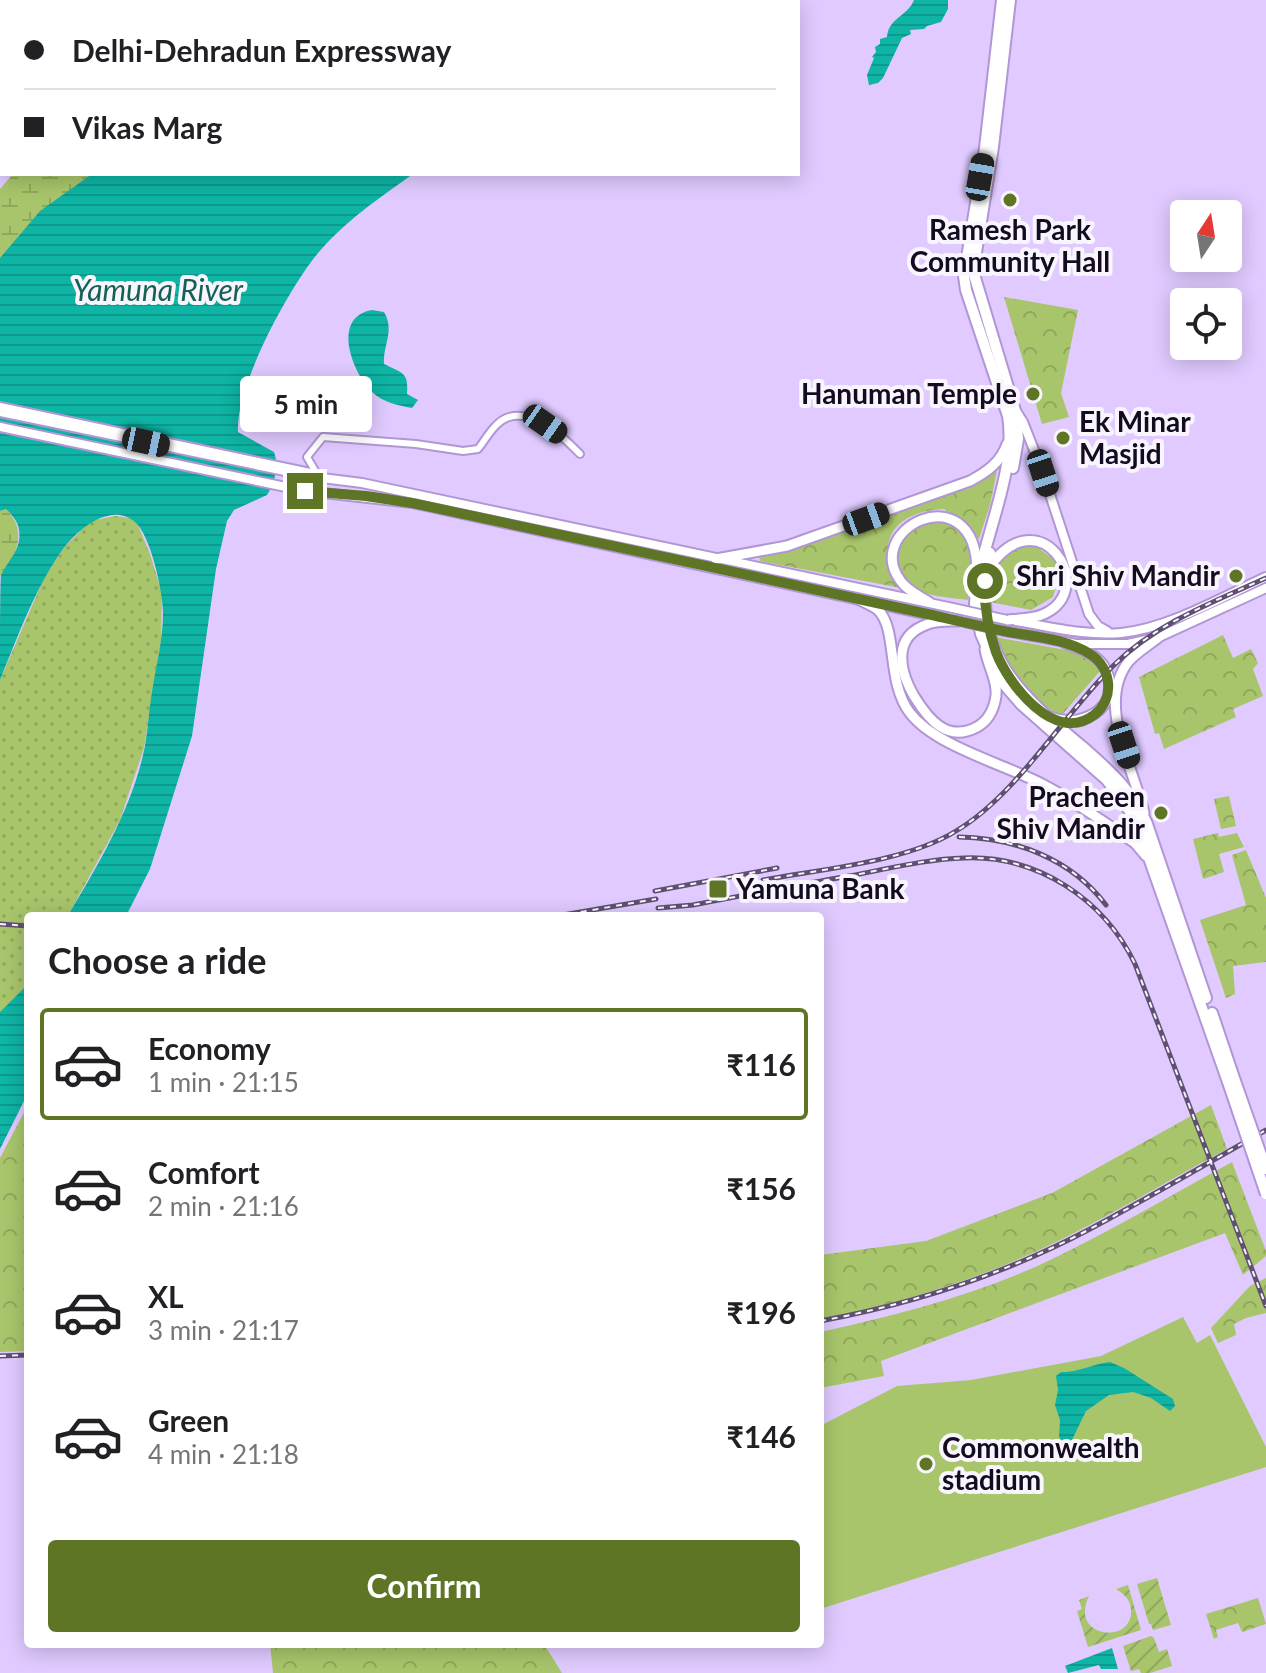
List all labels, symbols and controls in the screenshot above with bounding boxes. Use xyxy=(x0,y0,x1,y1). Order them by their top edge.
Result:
text: Delhi-Dehradun Expressway xyxy=(72,32,451,68)
text: Vikas Marg xyxy=(72,109,222,145)
car xyxy=(964,151,996,203)
marker: Ramesh Park Community Hall xyxy=(1001,191,1019,209)
north arrow xyxy=(1170,200,1242,272)
map controls xyxy=(1170,200,1242,360)
place label: Ramesh Park Community Hall xyxy=(910,212,1110,278)
water label: Yamuna River xyxy=(73,271,244,307)
button: locate xyxy=(1170,288,1242,360)
callout: 5 min xyxy=(239,375,371,431)
place label: Hanuman Temple xyxy=(801,376,1017,410)
marker: Hanuman Temple xyxy=(1024,385,1042,403)
text: 5 min xyxy=(274,388,338,420)
car xyxy=(518,400,572,448)
place label: Ek Minar Masjid xyxy=(1079,404,1191,470)
car xyxy=(120,425,172,459)
marker: Ek Minar Masjid xyxy=(1054,429,1072,447)
car xyxy=(1024,446,1062,500)
route end xyxy=(287,473,323,509)
car xyxy=(839,500,893,538)
place label: Shri Shiv Mandir xyxy=(1016,558,1221,592)
route start xyxy=(967,563,1003,599)
marker: Shri Shiv Mandir xyxy=(1227,567,1245,585)
car xyxy=(1105,718,1143,772)
place label: Pracheen Shiv Mandir xyxy=(996,779,1146,845)
marker: Pracheen Shiv Mandir xyxy=(1152,804,1170,822)
place label: Yamuna Bank xyxy=(735,871,904,905)
marker: Yamuna Bank xyxy=(707,878,729,900)
text: Choose a ride xyxy=(48,938,267,982)
icon: car xyxy=(52,1028,124,1100)
text: Economy xyxy=(148,1030,271,1066)
text: ₹116 xyxy=(726,1046,796,1082)
text: 1 min · 21:15 xyxy=(148,1066,299,1098)
icon: car xyxy=(52,1152,124,1224)
text: Comfort xyxy=(148,1154,260,1190)
text: ₹156 xyxy=(726,1170,796,1206)
text: 2 min · 21:16 xyxy=(148,1190,299,1222)
icon: car xyxy=(52,1276,124,1348)
text: XL xyxy=(148,1278,184,1314)
text: ₹196 xyxy=(726,1294,796,1330)
text: 3 min · 21:17 xyxy=(148,1314,299,1346)
icon: car xyxy=(52,1400,124,1472)
text: Green xyxy=(148,1402,229,1438)
text: ₹146 xyxy=(726,1418,796,1454)
place label: Commonwealth stadium xyxy=(942,1430,1140,1496)
text: 4 min · 21:18 xyxy=(148,1438,299,1470)
marker: Commonwealth stadium xyxy=(917,1455,935,1473)
button: Confirm xyxy=(48,1540,800,1632)

